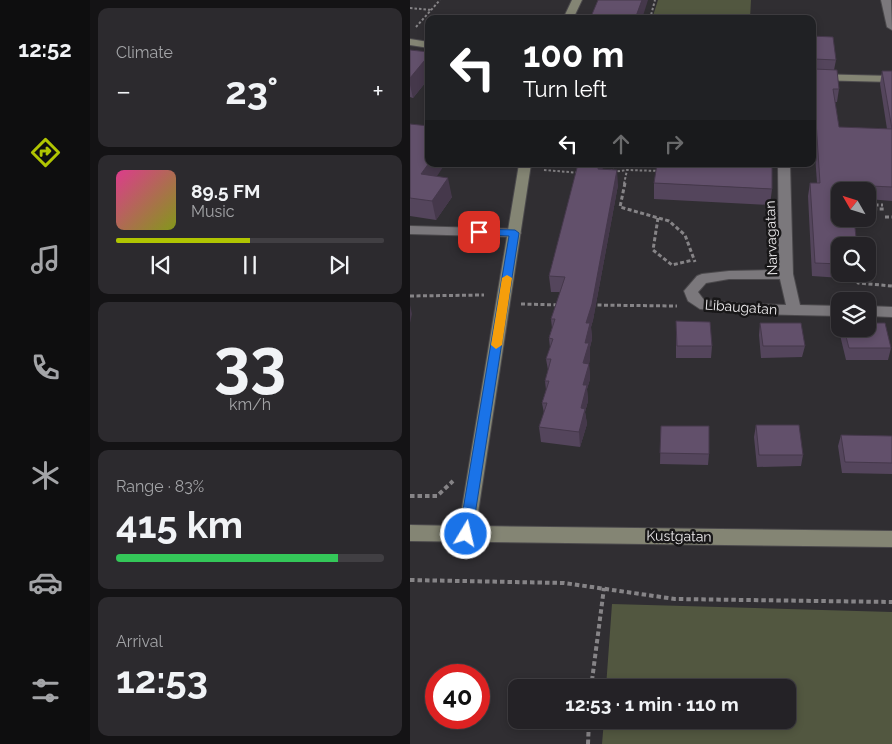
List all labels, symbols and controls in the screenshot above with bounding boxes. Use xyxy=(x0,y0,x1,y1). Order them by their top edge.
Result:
text: 100 m xyxy=(523,34,624,75)
icon: left xyxy=(440,35,505,100)
text: 12:52 xyxy=(18,36,72,62)
text: Climate xyxy=(116,43,173,62)
text: 23° xyxy=(225,68,278,113)
text: − xyxy=(116,75,131,108)
text: + xyxy=(372,75,384,108)
text: Turn left xyxy=(523,76,607,102)
icon: left xyxy=(554,130,582,158)
icon: ahead xyxy=(607,130,635,158)
icon: right xyxy=(660,130,688,158)
icon: directions xyxy=(28,135,63,170)
text: 89.5 FM xyxy=(191,180,260,202)
north arrow xyxy=(831,182,876,228)
map controls xyxy=(831,182,876,337)
street label: Narvagatan xyxy=(762,200,780,276)
text: Music xyxy=(191,202,235,221)
pin xyxy=(458,211,500,253)
icon: arrive xyxy=(465,218,493,246)
button: search xyxy=(831,237,876,282)
icon: music xyxy=(28,242,63,277)
icon: previous xyxy=(147,251,175,279)
icon: pause xyxy=(236,251,264,279)
icon: next xyxy=(325,251,353,279)
button: layers xyxy=(831,292,876,337)
street label: Libaugatan xyxy=(704,296,778,318)
text: 33 xyxy=(214,324,286,400)
icon: phone xyxy=(28,350,63,385)
text: km/h xyxy=(229,395,271,414)
icon: climate xyxy=(28,458,63,493)
text: Range · 83% xyxy=(116,477,204,496)
text: 415 km xyxy=(116,502,243,547)
position arrow xyxy=(439,507,491,559)
street label: Kustgatan xyxy=(646,527,712,545)
icon: car xyxy=(28,565,63,600)
text: Arrival xyxy=(116,632,163,651)
text: 12:53 xyxy=(116,657,208,702)
speed limit sign: 40 xyxy=(425,664,490,729)
icon: filters xyxy=(28,673,63,708)
text: 12:53 · 1 min · 110 m xyxy=(565,693,739,715)

